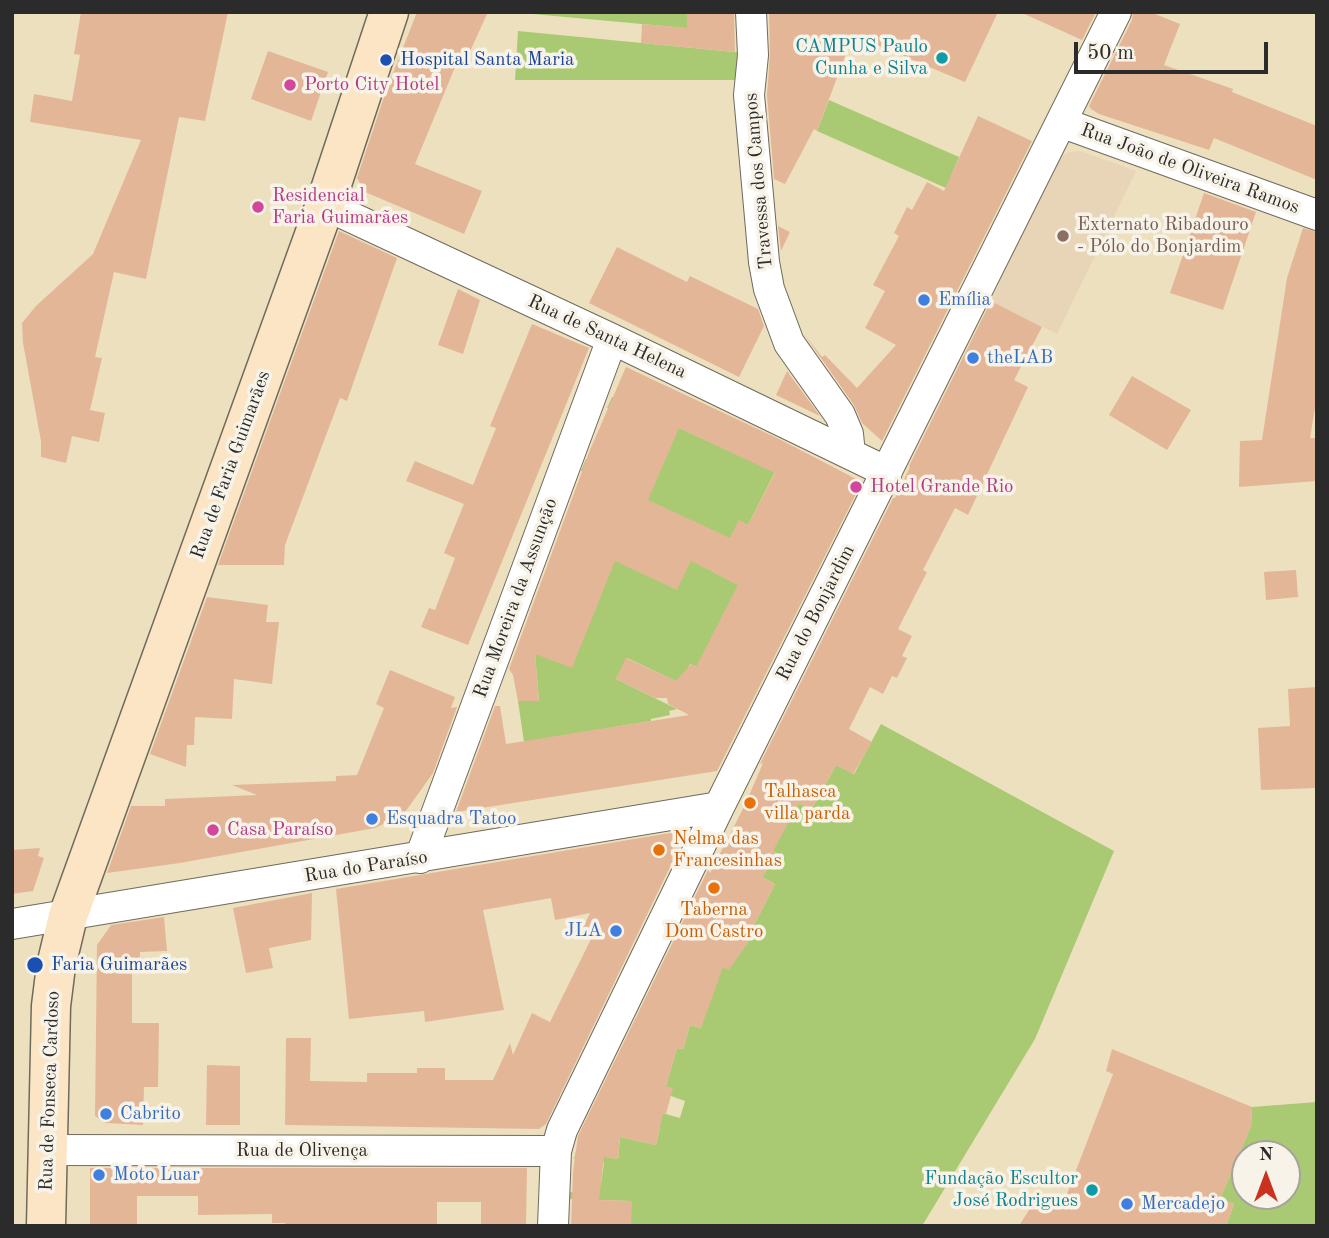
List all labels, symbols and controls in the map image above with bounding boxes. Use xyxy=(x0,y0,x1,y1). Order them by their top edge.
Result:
scale bar xyxy=(1077,28,1271,72)
place label: CAMPUS Paulo Cunha e Silva xyxy=(795,36,928,80)
text: 50 m xyxy=(1087,43,1134,64)
place label: Hospital Santa Maria xyxy=(400,49,574,71)
marker: CAMPUS Paulo Cunha e Silva xyxy=(934,50,950,66)
marker: Hospital Santa Maria xyxy=(378,52,394,68)
place label: Porto City Hotel xyxy=(304,74,439,96)
marker: Porto City Hotel xyxy=(282,77,298,93)
street label: Travessa dos Campos xyxy=(740,92,778,270)
street label: Rua João de Oliveira Ramos xyxy=(1078,119,1302,219)
place label: Residencial Faria Guimarães xyxy=(272,185,408,229)
marker: Residencial Faria Guimarães xyxy=(250,199,266,215)
place label: Externato Ribadouro - Pólo do Bonjardim xyxy=(1077,214,1249,258)
marker: Externato Ribadouro - Pólo do Bonjardim xyxy=(1055,228,1071,244)
place label: Emília xyxy=(938,289,991,311)
street label: Rua de Santa Helena xyxy=(524,290,690,384)
marker: Emília xyxy=(916,292,932,308)
place label: theLAB xyxy=(987,347,1053,369)
marker: theLAB xyxy=(965,350,981,366)
street label: Rua de Faria Guimarães xyxy=(186,368,276,562)
place label: Hotel Grande Rio xyxy=(870,476,1013,498)
marker: Hotel Grande Rio xyxy=(848,479,864,495)
street label: Rua Moreira da Assunção xyxy=(469,495,563,701)
street label: Rua do Bonjardim xyxy=(772,541,860,685)
place label: Talhasca villa parda xyxy=(764,781,850,825)
marker: Talhasca villa parda xyxy=(742,795,758,811)
place label: Esquadra Tatoo xyxy=(386,808,516,830)
marker: Esquadra Tatoo xyxy=(364,811,380,827)
place label: Casa Paraíso xyxy=(227,819,334,841)
marker: Casa Paraíso xyxy=(205,822,221,838)
place label: Nelma das Francesinhas xyxy=(673,828,782,872)
marker: Nelma das Francesinhas xyxy=(651,842,667,858)
street label: Rua do Paraíso xyxy=(303,846,429,888)
marker: Taberna Dom Castro xyxy=(706,880,722,896)
place label: Taberna Dom Castro xyxy=(665,899,763,943)
place label: JLA xyxy=(564,920,602,942)
marker: JLA xyxy=(608,923,624,939)
place label: Faria Guimarães xyxy=(51,954,187,976)
marker: Faria Guimarães xyxy=(25,955,45,975)
street label: Rua de Fonseca Cardoso xyxy=(35,990,65,1192)
place label: Cabrito xyxy=(120,1103,181,1125)
marker: Cabrito xyxy=(98,1106,114,1122)
street label: Rua de Olivença xyxy=(236,1140,368,1162)
north arrow xyxy=(1231,1140,1301,1210)
text: N xyxy=(1259,1146,1273,1165)
place label: Moto Luar xyxy=(113,1164,200,1186)
marker: Moto Luar xyxy=(91,1167,107,1183)
place label: Fundação Escultor José Rodrigues xyxy=(924,1168,1078,1212)
marker: Fundação Escultor José Rodrigues xyxy=(1084,1182,1100,1198)
place label: Mercadejo xyxy=(1141,1193,1225,1215)
marker: Mercadejo xyxy=(1119,1196,1135,1212)

